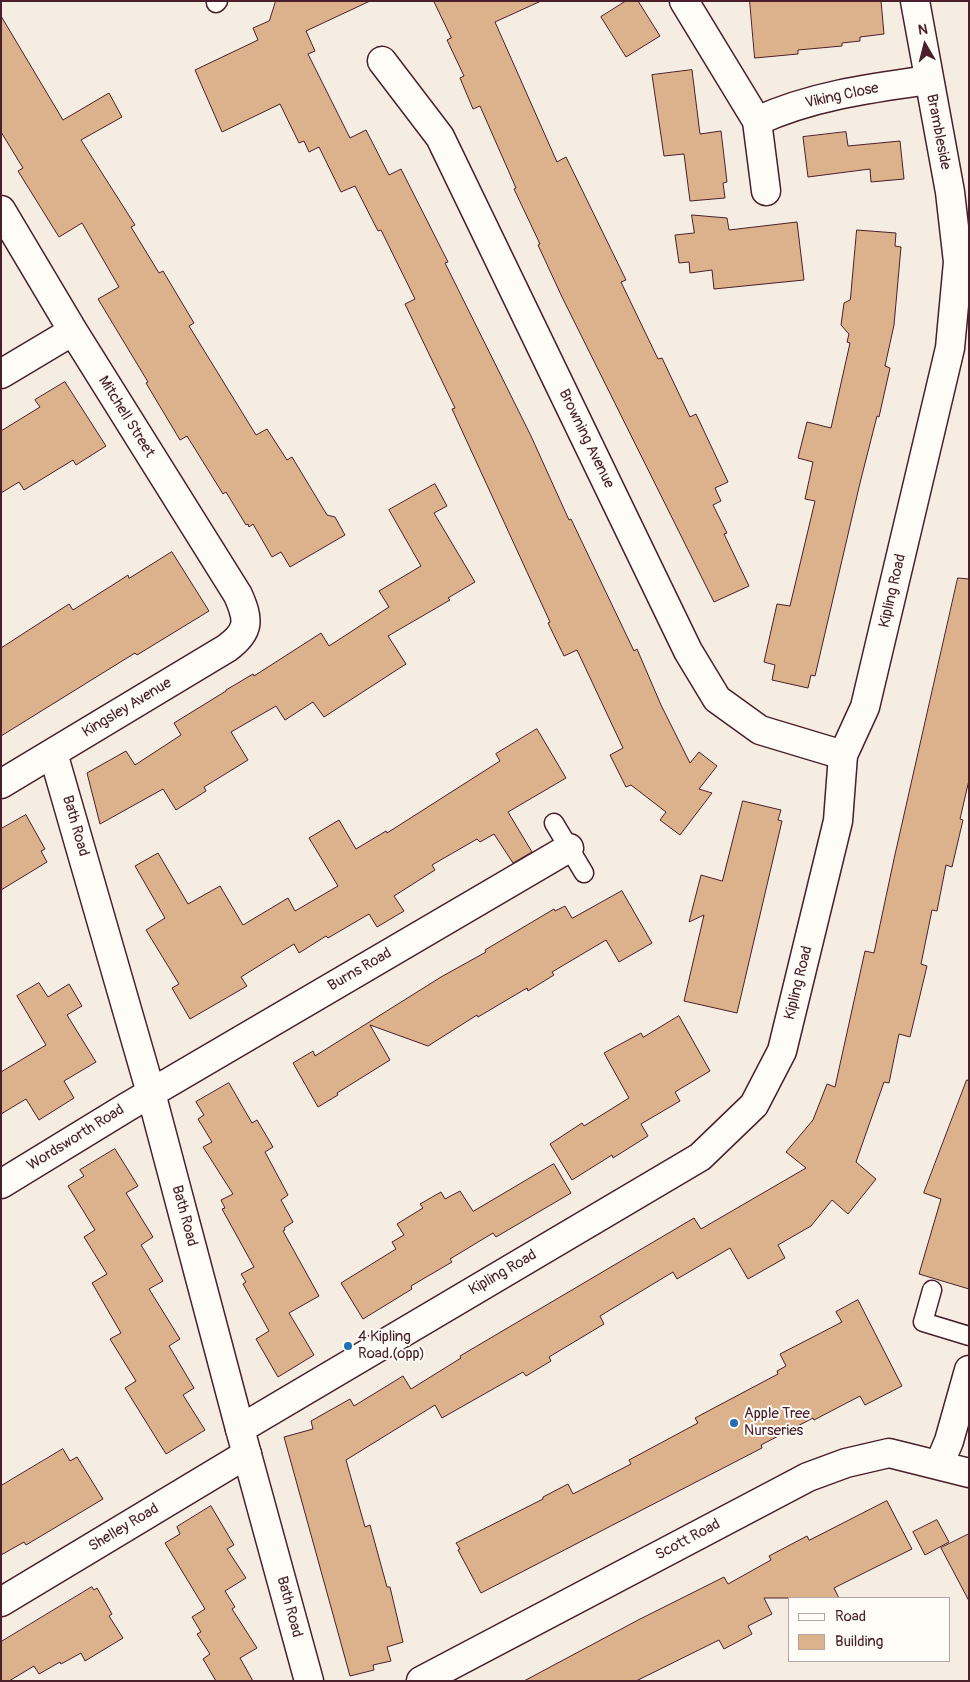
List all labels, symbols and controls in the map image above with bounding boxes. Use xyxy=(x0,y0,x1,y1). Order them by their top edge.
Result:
north arrow xyxy=(900,20,950,70)
text: N xyxy=(917,21,929,39)
street label: Viking Close xyxy=(804,79,880,113)
street label: Brambleside xyxy=(922,93,954,171)
street label: Mitchell Street xyxy=(94,373,158,461)
street label: Browning Avenue xyxy=(554,387,618,491)
street label: Kipling Road xyxy=(876,552,910,630)
street label: Kingsley Avenue xyxy=(79,674,175,742)
street label: Bath Road xyxy=(58,794,92,858)
street label: Kipling Road xyxy=(781,944,817,1022)
street label: Burns Road xyxy=(325,945,395,995)
street label: Wordsworth Road xyxy=(24,1101,128,1175)
street label: Bath Road xyxy=(167,1184,201,1248)
street label: Kipling Road xyxy=(466,1246,540,1300)
place label: 4 Kipling Road (opp) xyxy=(358,1328,425,1363)
marker: 4 Kipling Road (opp) xyxy=(342,1340,354,1352)
place label: Apple Tree Nurseries xyxy=(744,1405,810,1440)
marker: Apple Tree Nurseries xyxy=(728,1417,740,1429)
street label: Shelley Road xyxy=(86,1500,162,1556)
street label: Scott Road xyxy=(653,1515,723,1565)
street label: Bath Road xyxy=(272,1575,306,1639)
legend xyxy=(788,1597,950,1662)
text: Road xyxy=(835,1607,866,1626)
text: Building xyxy=(835,1632,883,1651)

